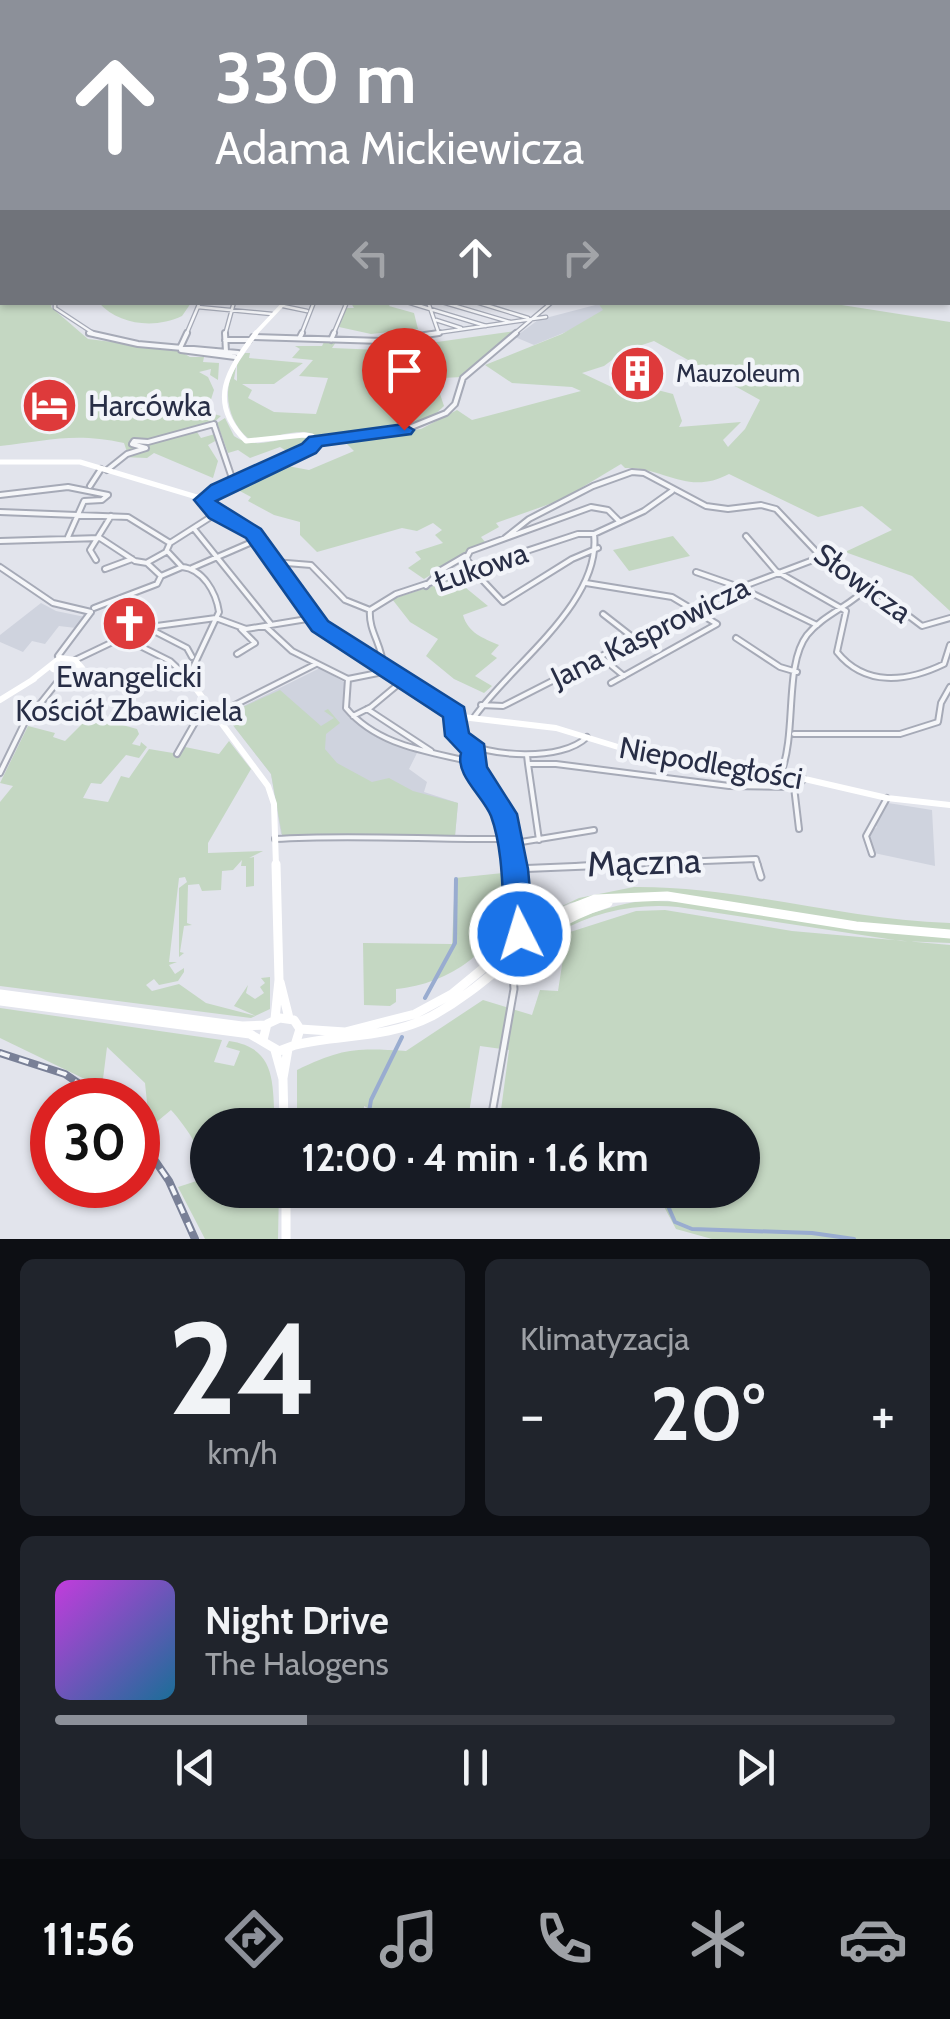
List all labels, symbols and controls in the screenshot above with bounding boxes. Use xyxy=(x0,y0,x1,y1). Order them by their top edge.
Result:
text: 330 m xyxy=(215,35,416,121)
icon: ahead xyxy=(50,40,180,170)
text: Adama Mickiewicza xyxy=(215,121,584,175)
icon: left xyxy=(343,230,398,285)
icon: ahead xyxy=(448,230,503,285)
icon: right xyxy=(553,230,608,285)
pin xyxy=(362,328,447,431)
icon: arrive xyxy=(377,343,432,398)
building icon: Mauzoleum xyxy=(607,343,667,403)
place label: Mauzoleum xyxy=(676,358,800,388)
hotel icon: Harcówka xyxy=(19,375,79,435)
place label: Harcówka xyxy=(88,387,212,424)
street label: Łukowa xyxy=(430,534,533,600)
street label: Słowicza xyxy=(807,535,919,631)
street label: Jana Kasprowicza xyxy=(544,568,756,696)
church icon: Ewangelicki Kościół Zbawiciela xyxy=(99,594,159,654)
place label: Ewangelicki Kościół Zbawiciela xyxy=(15,658,243,729)
street label: Niepodległości xyxy=(616,729,806,797)
street label: Mączna xyxy=(586,839,702,885)
position arrow xyxy=(468,882,572,986)
speed limit sign: 30 xyxy=(30,1078,160,1208)
text: 12:00 · 4 min · 1.6 km xyxy=(301,1134,649,1181)
text: 24 xyxy=(168,1289,317,1447)
text: Klimatyzacja xyxy=(520,1319,690,1358)
text: 20° xyxy=(650,1368,765,1459)
text: − xyxy=(520,1381,544,1448)
text: + xyxy=(871,1381,895,1448)
text: km/h xyxy=(207,1433,278,1472)
text: Night Drive xyxy=(205,1597,389,1644)
text: The Halogens xyxy=(205,1644,389,1683)
icon: previous xyxy=(168,1740,223,1795)
icon: pause xyxy=(448,1740,503,1795)
icon: next xyxy=(728,1740,783,1795)
icon: directions xyxy=(219,1904,289,1974)
icon: music xyxy=(374,1904,444,1974)
icon: phone xyxy=(529,1904,599,1974)
icon: climate xyxy=(683,1904,753,1974)
icon: car xyxy=(838,1904,908,1974)
text: 11:56 xyxy=(42,1912,135,1966)

